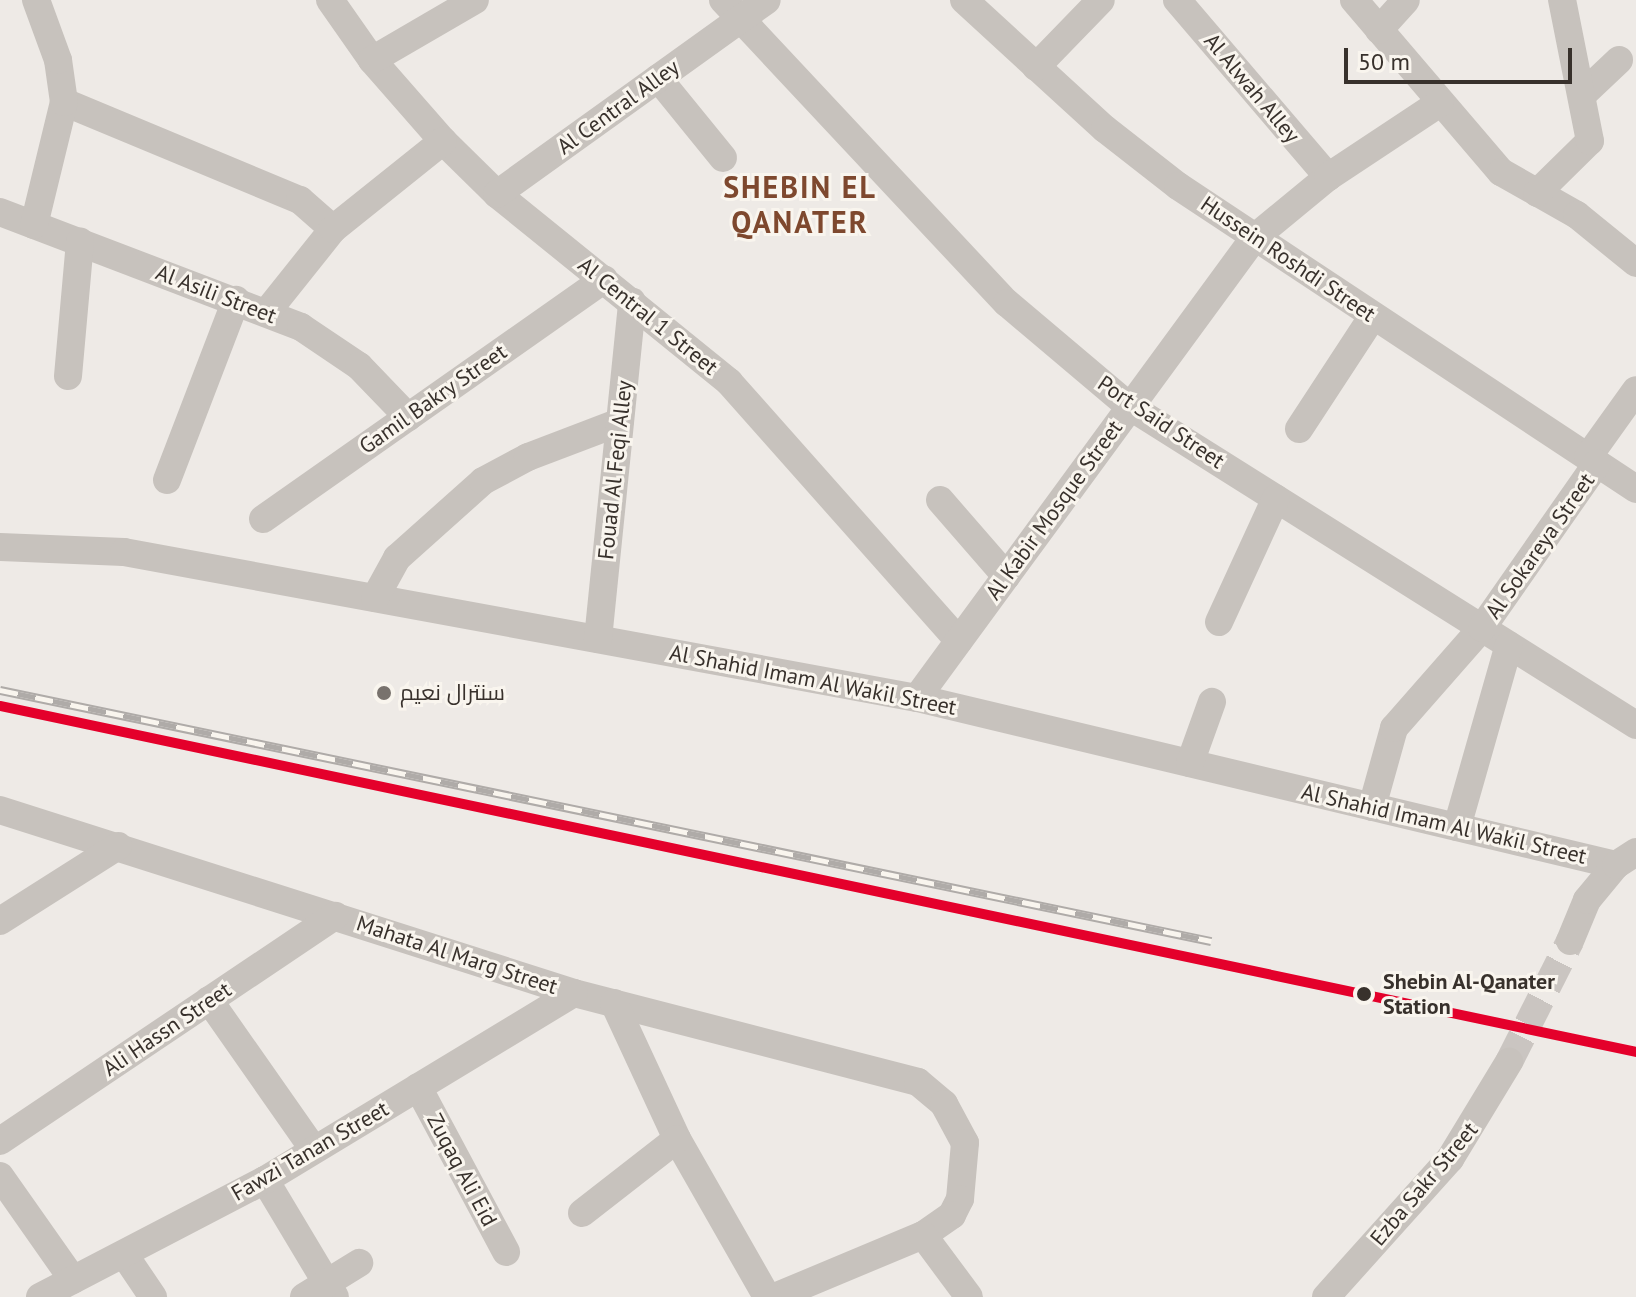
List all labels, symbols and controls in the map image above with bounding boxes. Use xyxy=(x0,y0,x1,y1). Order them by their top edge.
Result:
street label: Al Alwah Alley xyxy=(1198,27,1306,149)
scale bar xyxy=(1348,32,1576,82)
text: 50 m xyxy=(1358,46,1410,77)
street label: Al Central Alley xyxy=(552,54,684,160)
district label: SHEBIN EL QANATER xyxy=(723,169,877,240)
street label: Hussein Roshdi Street xyxy=(1196,191,1380,327)
street label: Al Central 1 Street xyxy=(573,252,723,380)
street label: Al Asili Street xyxy=(152,259,280,329)
street label: Gamil Bakry Street xyxy=(354,338,512,460)
street label: Port Said Street xyxy=(1093,370,1229,474)
street label: Fouad Al Feqi Alley xyxy=(592,378,638,562)
street label: Al Kabir Mosque Street xyxy=(980,415,1128,605)
street label: Al Sokareya Street xyxy=(1480,468,1600,624)
street label: Al Shahid Imam Al Wakil Street xyxy=(667,639,959,721)
place label: سنترال نعيم xyxy=(400,680,505,706)
marker: سنترال نعيم xyxy=(375,684,393,702)
street label: Al Shahid Imam Al Wakil Street xyxy=(1298,778,1590,870)
street label: Mahata Al Marg Street xyxy=(353,910,561,1000)
place label: Shebin Al-Qanater Station xyxy=(1383,968,1556,1020)
street label: Ali Hassn Street xyxy=(98,976,236,1082)
marker: Shebin Al-Qanater Station xyxy=(1352,982,1376,1006)
street label: Fawzi Tanan Street xyxy=(227,1095,393,1207)
street label: Zuqaq Ali Eid xyxy=(421,1109,503,1231)
street label: Ezba Sakr Street xyxy=(1365,1117,1483,1251)

